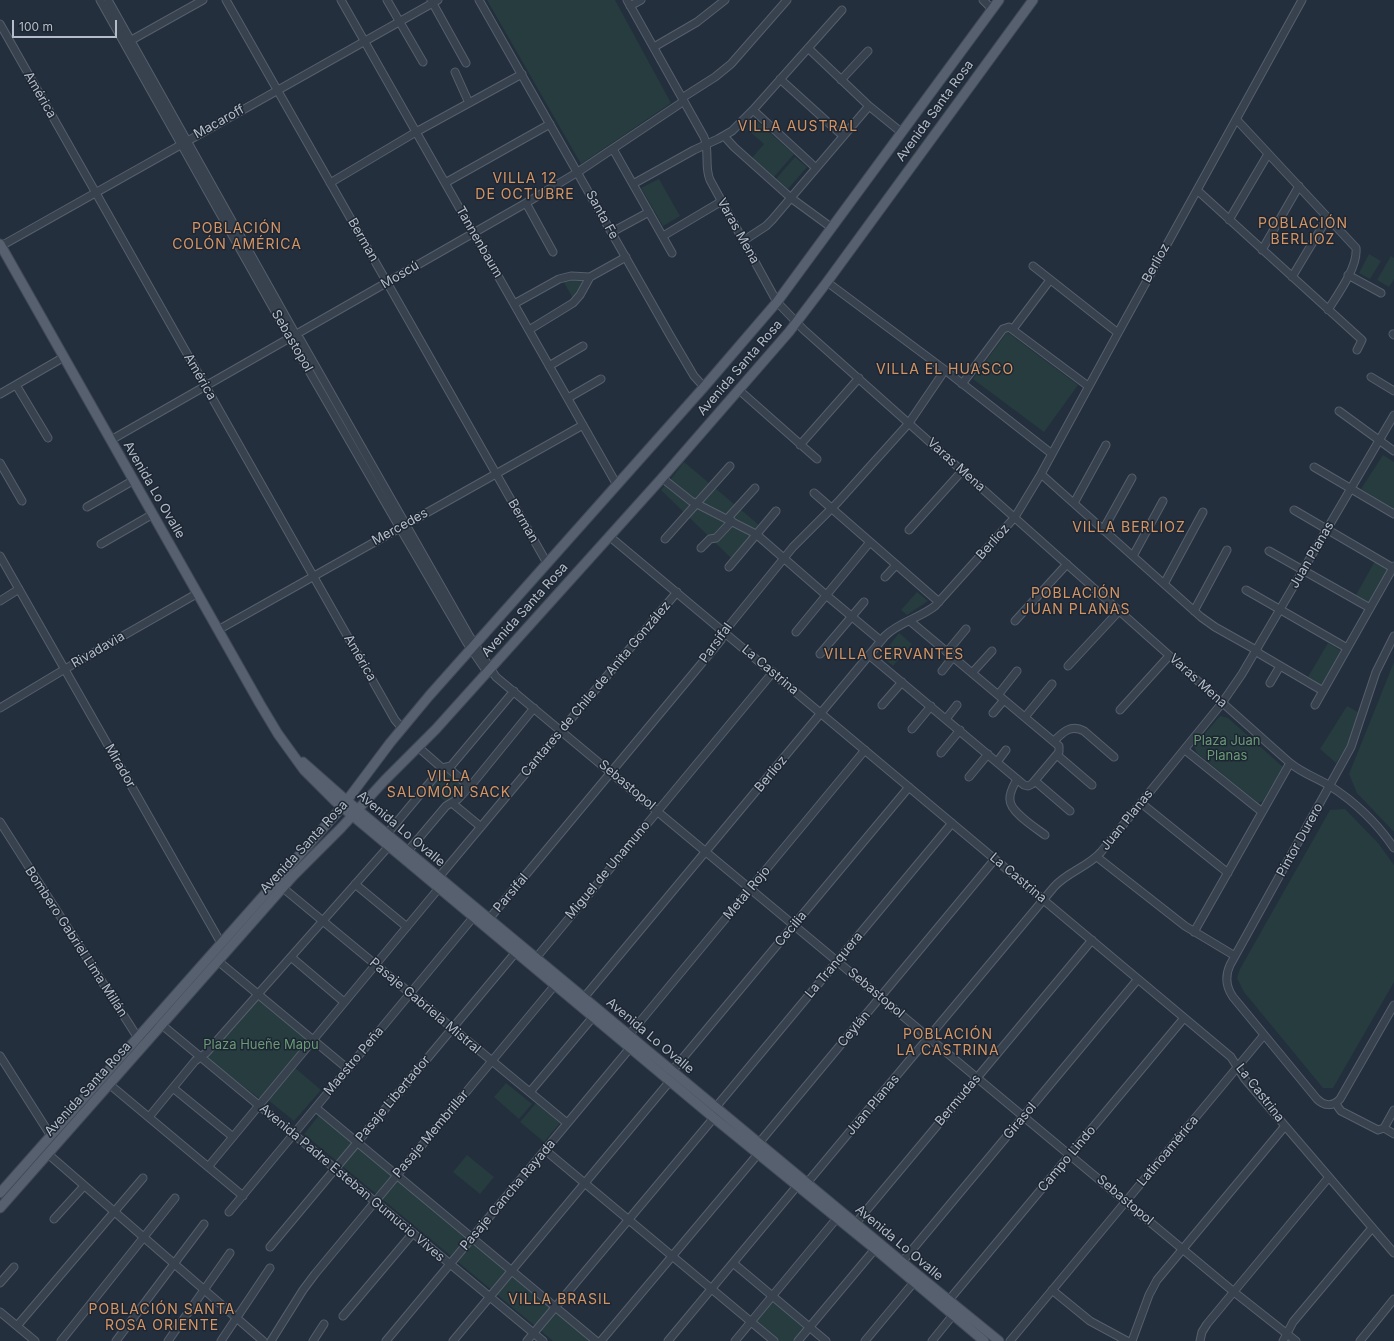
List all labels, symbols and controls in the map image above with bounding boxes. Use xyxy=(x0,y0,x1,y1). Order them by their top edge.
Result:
scale bar xyxy=(14,12,119,38)
text: 100 m xyxy=(19,19,53,34)
street label: Avenida Santa Rosa xyxy=(893,57,977,165)
street label: América xyxy=(20,69,60,121)
street label: Macaroff xyxy=(191,102,247,142)
district label: VILLA AUSTRAL xyxy=(738,119,858,135)
district label: VILLA 12 DE OCTUBRE xyxy=(475,171,575,204)
street label: Santa Fe xyxy=(582,188,622,242)
street label: Varas Mena xyxy=(714,195,762,267)
street label: Tannenbaum xyxy=(452,204,506,280)
street label: Berman xyxy=(344,216,382,264)
district label: POBLACIÓN BERLIOZ xyxy=(1258,216,1348,248)
district label: POBLACIÓN COLÓN AMÉRICA xyxy=(172,221,302,254)
street label: Berlioz xyxy=(1139,241,1173,285)
street label: Moscú xyxy=(378,258,422,292)
street label: Sebastopol xyxy=(268,307,316,375)
street label: Avenida Santa Rosa xyxy=(694,317,786,419)
street label: América xyxy=(180,351,220,403)
district label: VILLA EL HUASCO xyxy=(876,362,1014,378)
street label: Varas Mena xyxy=(924,435,988,495)
street label: Avenida Lo Ovalle xyxy=(120,439,188,541)
street label: Berman xyxy=(504,497,542,545)
street label: Mercedes xyxy=(369,505,431,549)
street label: Juan Planas xyxy=(1287,519,1337,591)
district label: VILLA BERLIOZ xyxy=(1072,520,1186,536)
street label: Berlioz xyxy=(973,521,1013,563)
street label: Avenida Santa Rosa xyxy=(479,560,571,660)
district label: POBLACIÓN JUAN PLANAS xyxy=(1022,586,1130,618)
street label: Cantares de Chile de Anita González xyxy=(518,598,674,780)
street label: Parsifal xyxy=(696,620,736,666)
street label: Rivadavia xyxy=(69,629,127,671)
street label: América xyxy=(340,632,380,684)
street label: La Castrina xyxy=(738,642,802,698)
district label: VILLA CERVANTES xyxy=(824,647,964,663)
street label: Varas Mena xyxy=(1166,651,1230,711)
park label: Plaza Juan Planas xyxy=(1194,733,1260,764)
street label: Mirador xyxy=(101,741,139,791)
street label: Berlioz xyxy=(751,753,791,795)
street label: Sebastopol xyxy=(596,757,658,813)
district label: VILLA SALOMÓN SACK xyxy=(387,769,511,802)
street label: Juan Planas xyxy=(1098,786,1156,854)
street label: Avenida Lo Ovalle xyxy=(354,788,448,870)
street label: Avenida Santa Rosa xyxy=(257,797,351,897)
street label: Pintor Durero xyxy=(1273,801,1327,879)
street label: Miguel de Unamuno xyxy=(562,818,654,922)
street label: La Castrina xyxy=(986,850,1050,906)
street label: Metal Rojo xyxy=(720,863,774,923)
street label: Bombero Gabriel Lima Millán xyxy=(22,864,130,1020)
street label: Parsifal xyxy=(490,871,532,915)
street label: Cecilia xyxy=(772,908,810,950)
street label: La Tranquera xyxy=(802,929,866,1001)
street label: Pasaje Gabriela Mistral xyxy=(366,955,484,1057)
street label: Sebastopol xyxy=(845,965,907,1021)
street label: Avenida Lo Ovalle xyxy=(603,995,697,1077)
street label: Ceylán xyxy=(834,1008,874,1050)
street label: Maestro Peña xyxy=(321,1024,387,1098)
district label: POBLACIÓN LA CASTRINA xyxy=(896,1027,1000,1060)
park label: Plaza Hueñe Mapu xyxy=(203,1037,319,1053)
street label: Avenida Santa Rosa xyxy=(42,1039,134,1139)
street label: Pasaje Libertador xyxy=(352,1053,434,1145)
street label: La Castrina xyxy=(1232,1061,1288,1125)
street label: Bermudas xyxy=(932,1071,984,1129)
street label: Juan Planas xyxy=(843,1072,903,1138)
street label: Pasaje Membrillar xyxy=(390,1087,472,1181)
street label: Girasol xyxy=(1000,1100,1040,1142)
street label: Avenida Padre Esteban Gumucio Vives xyxy=(256,1101,448,1265)
street label: Latinoamérica xyxy=(1134,1113,1202,1189)
street label: Campo Lindo xyxy=(1035,1123,1099,1195)
street label: Pasaje Cancha Rayada xyxy=(457,1136,559,1254)
street label: Sebastopol xyxy=(1094,1172,1156,1228)
street label: Avenida Lo Ovalle xyxy=(852,1202,946,1284)
district label: VILLA BRASIL xyxy=(508,1292,612,1308)
district label: POBLACIÓN SANTA ROSA ORIENTE xyxy=(89,1302,235,1334)

